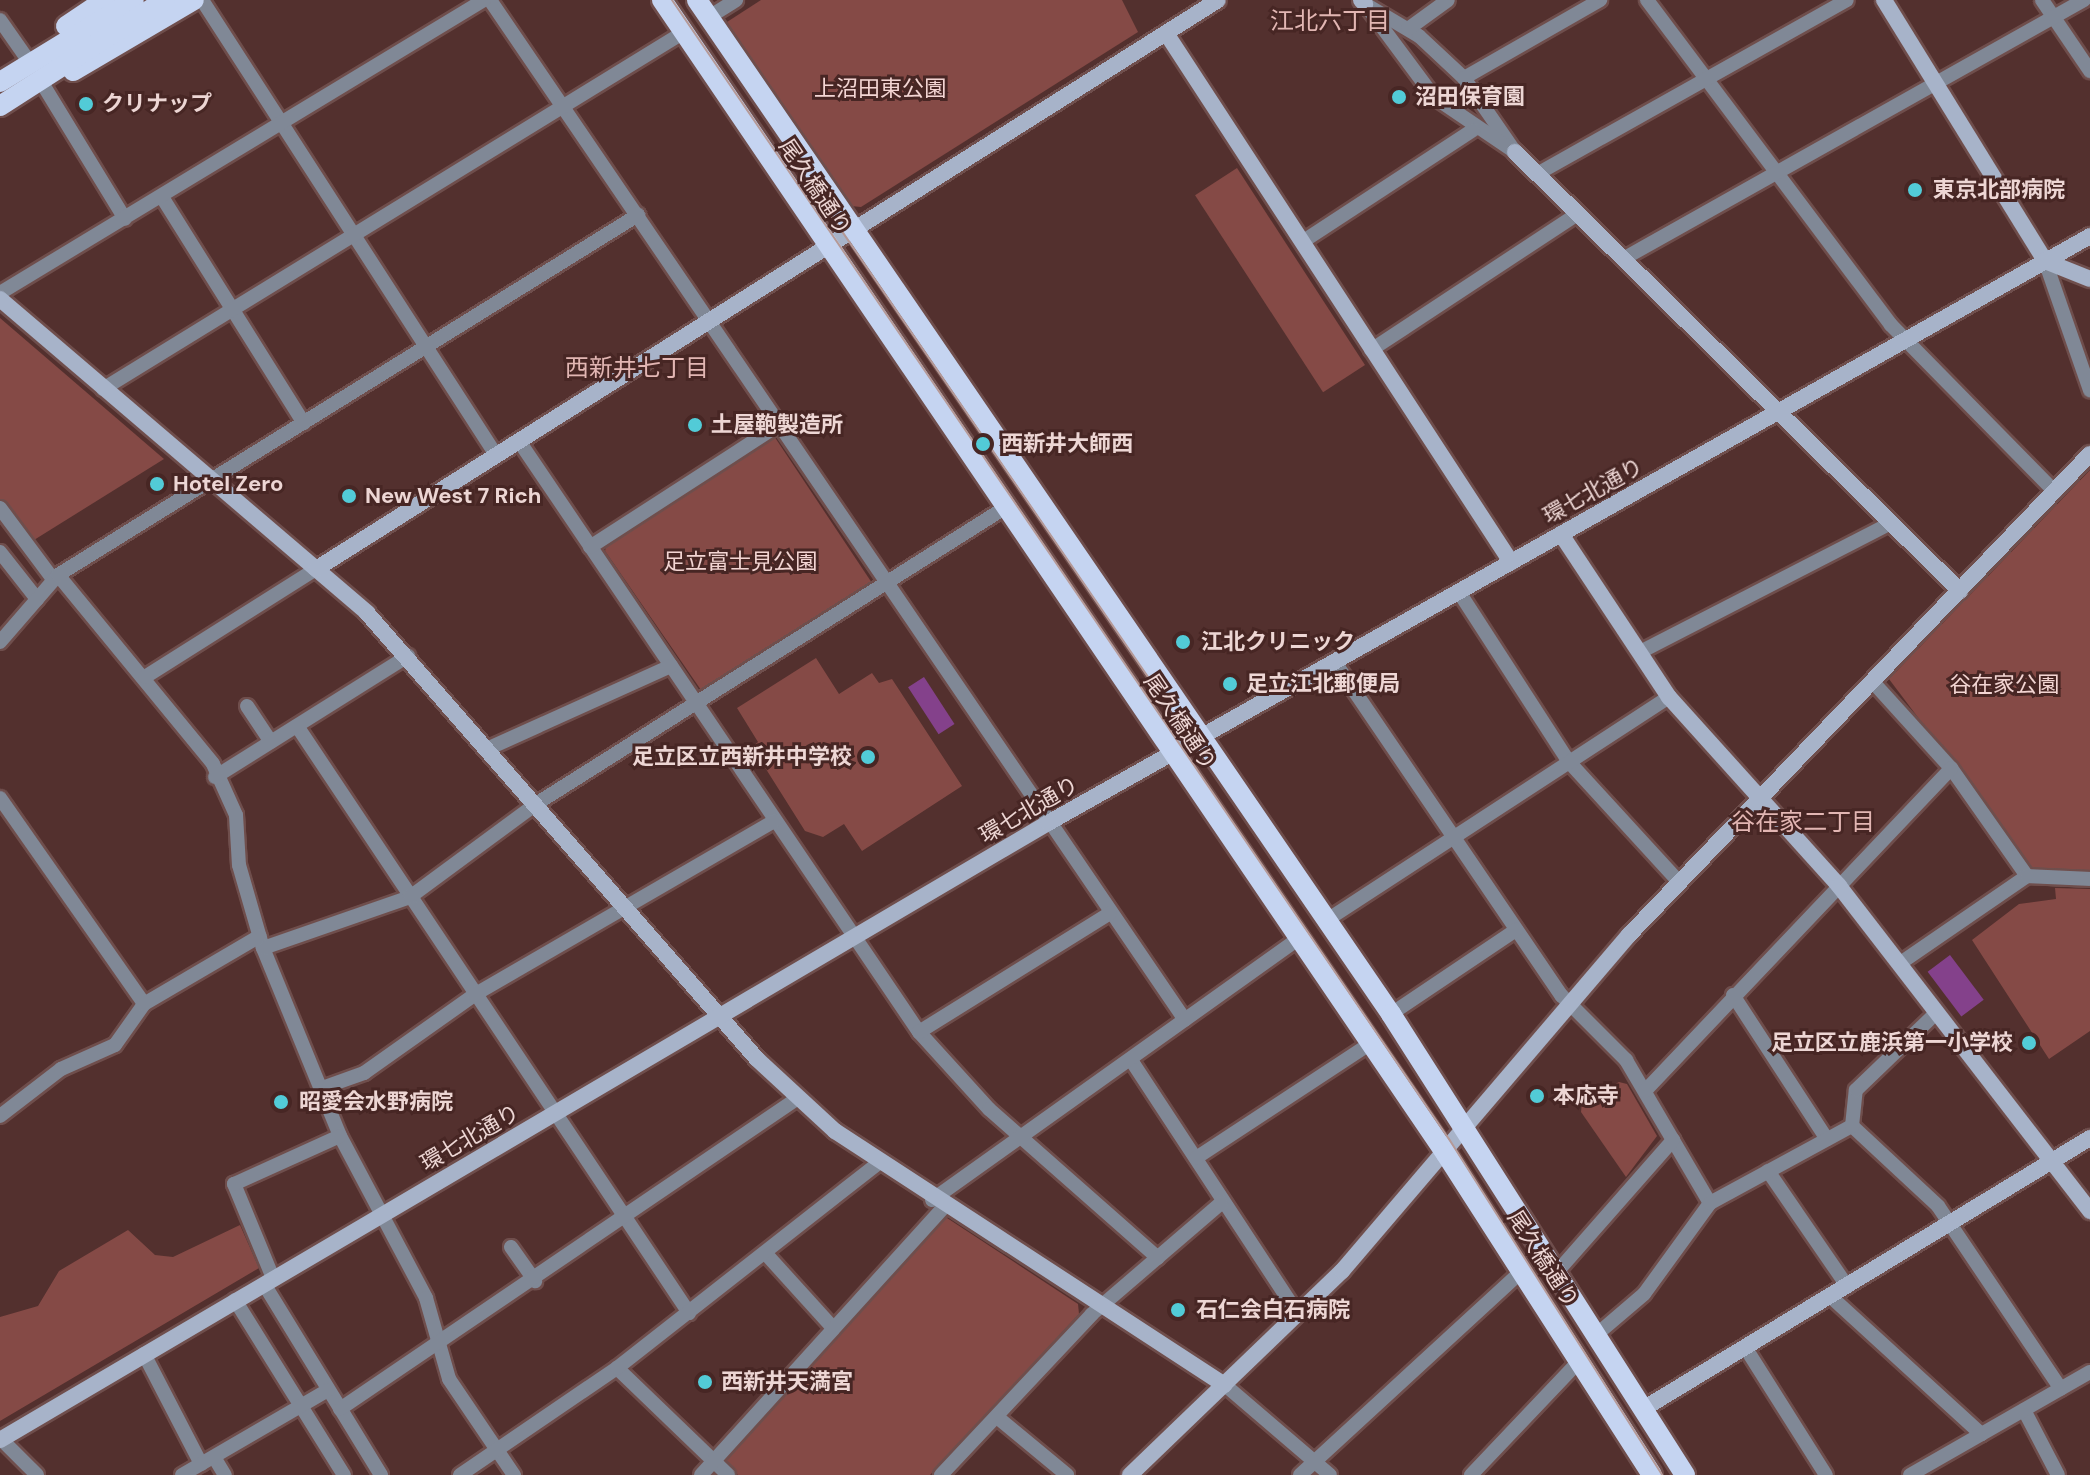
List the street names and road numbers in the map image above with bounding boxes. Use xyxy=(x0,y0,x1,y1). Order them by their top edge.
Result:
street label: 尾久橋通り xyxy=(773,134,857,240)
street label: 環七北通り xyxy=(1538,453,1648,529)
street label: 尾久橋通り xyxy=(1138,669,1222,775)
street label: 環七北通り xyxy=(975,771,1083,849)
street label: 環七北通り xyxy=(416,1099,524,1177)
street label: 尾久橋通り xyxy=(1502,1206,1584,1312)

